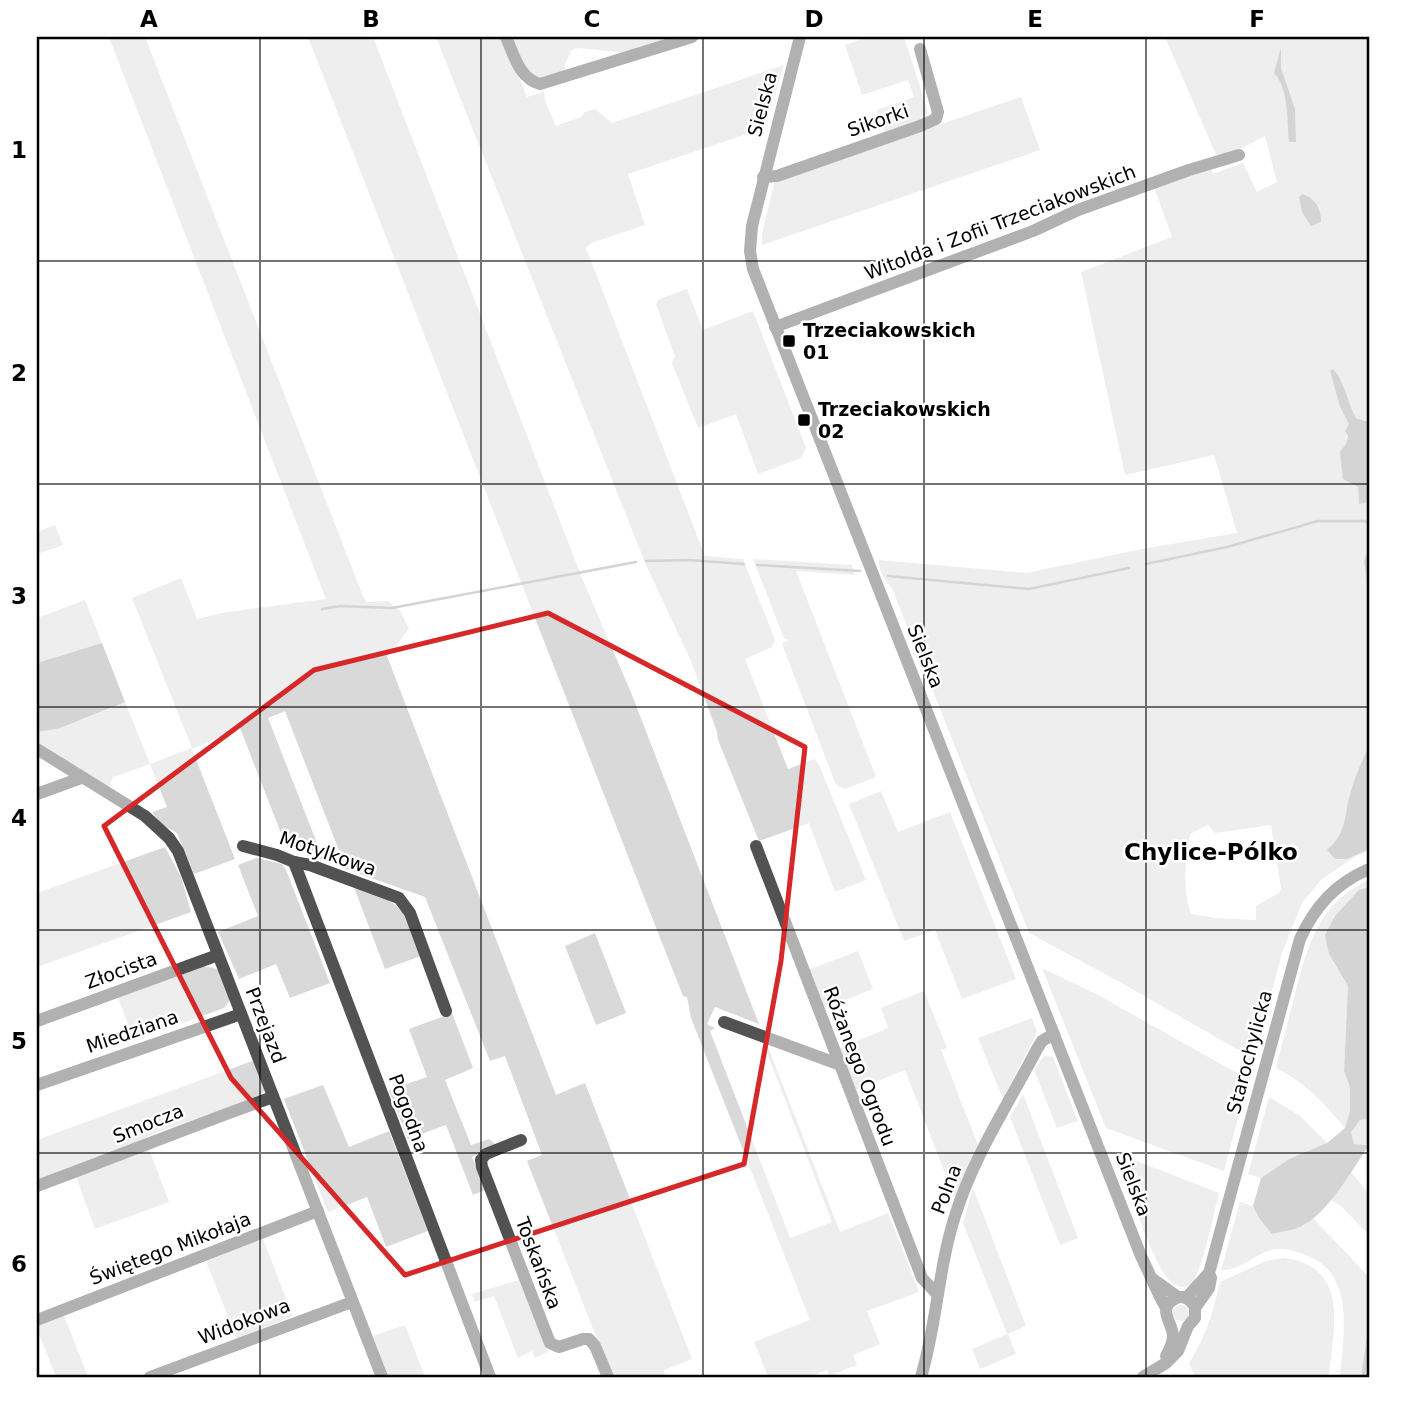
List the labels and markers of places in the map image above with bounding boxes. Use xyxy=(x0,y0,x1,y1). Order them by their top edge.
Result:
place label: Trzeciakowskich 01 xyxy=(803,319,976,363)
marker: Trzeciakowskich 01 xyxy=(781,333,797,349)
place label: Trzeciakowskich 02 xyxy=(818,398,991,442)
marker: Trzeciakowskich 02 xyxy=(796,412,812,428)

